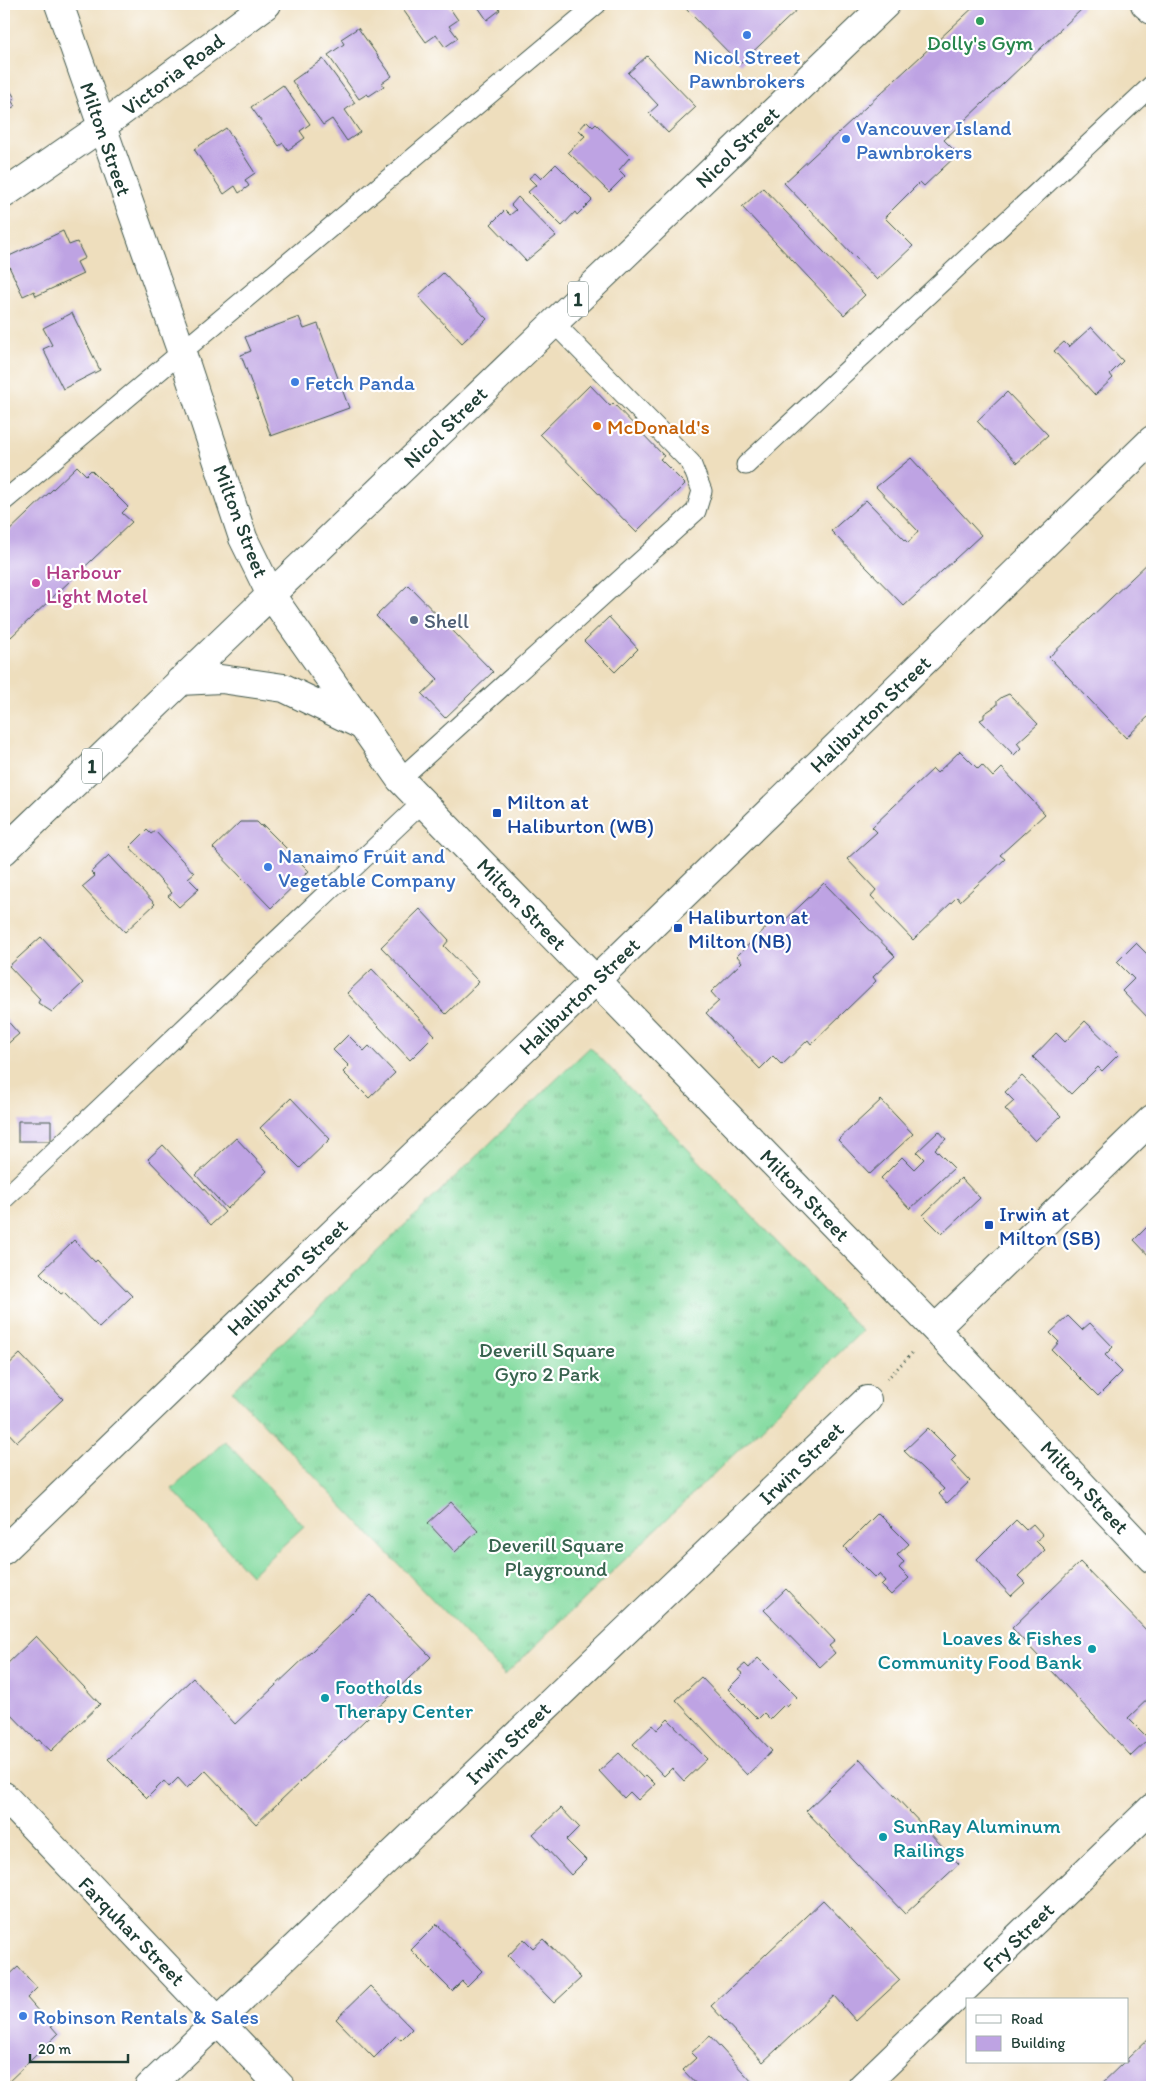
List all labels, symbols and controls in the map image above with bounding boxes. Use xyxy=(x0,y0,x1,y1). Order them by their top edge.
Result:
marker: Dolly's Gym xyxy=(974,15,986,27)
street label: Victoria Road xyxy=(117,27,229,120)
marker: Nicol Street Pawnbrokers xyxy=(741,29,753,41)
place label: Dolly's Gym xyxy=(927,30,1034,55)
place label: Nicol Street Pawnbrokers xyxy=(689,44,805,93)
street label: Milton Street xyxy=(75,79,137,199)
street label: Nicol Street xyxy=(690,101,784,193)
place label: Vancouver Island Pawnbrokers xyxy=(856,115,1012,164)
marker: Vancouver Island Pawnbrokers xyxy=(840,133,852,145)
road number: 1 xyxy=(568,282,588,316)
place label: Fetch Panda xyxy=(305,370,415,395)
marker: Fetch Panda xyxy=(289,376,301,388)
street label: Nicol Street xyxy=(398,381,492,473)
place label: McDonald's xyxy=(607,414,710,439)
marker: McDonald's xyxy=(591,420,603,432)
street label: Milton Street xyxy=(208,461,274,581)
place label: Harbour Light Motel xyxy=(46,559,148,608)
marker: Harbour Light Motel xyxy=(30,577,42,589)
place label: Shell xyxy=(424,608,469,633)
marker: Shell xyxy=(408,614,420,626)
street label: Haliburton Street xyxy=(804,650,936,778)
road number: 1 xyxy=(82,748,102,784)
place label: Milton at Haliburton (WB) xyxy=(507,789,654,838)
marker: Milton at Haliburton (WB) xyxy=(491,807,503,819)
place label: Nanaimo Fruit and Vegetable Company xyxy=(278,843,456,892)
street label: Milton Street xyxy=(472,853,572,955)
marker: Nanaimo Fruit and Vegetable Company xyxy=(262,861,274,873)
place label: Haliburton at Milton (NB) xyxy=(688,904,809,953)
marker: Haliburton at Milton (NB) xyxy=(672,922,684,934)
street label: Haliburton Street xyxy=(513,932,645,1060)
street label: Milton Street xyxy=(755,1144,855,1246)
place label: Irwin at Milton (SB) xyxy=(999,1201,1101,1250)
street label: Haliburton Street xyxy=(221,1213,353,1341)
marker: Irwin at Milton (SB) xyxy=(983,1219,995,1231)
park label: Deverill Square Gyro 2 Park xyxy=(479,1337,615,1386)
street label: Irwin Street xyxy=(753,1416,849,1510)
street label: Milton Street xyxy=(1035,1435,1135,1539)
park label: Deverill Square Playground xyxy=(488,1532,624,1581)
place label: Loaves & Fishes Community Food Bank xyxy=(878,1625,1082,1674)
marker: Loaves & Fishes Community Food Bank xyxy=(1086,1643,1098,1655)
place label: Footholds Therapy Center xyxy=(335,1674,474,1723)
marker: Footholds Therapy Center xyxy=(319,1692,331,1704)
street label: Irwin Street xyxy=(460,1696,556,1790)
place label: SunRay Aluminum Railings xyxy=(893,1813,1061,1862)
marker: SunRay Aluminum Railings xyxy=(877,1831,889,1843)
street label: Farquhar Street xyxy=(73,1871,191,1991)
street label: Fry Street xyxy=(977,1897,1059,1977)
legend xyxy=(966,1998,1128,2064)
place label: Robinson Rentals & Sales xyxy=(33,2004,259,2029)
marker: Robinson Rentals & Sales xyxy=(17,2010,29,2022)
text: Road xyxy=(1011,2010,1044,2028)
scale bar xyxy=(30,2031,128,2063)
text: Building xyxy=(1011,2034,1065,2052)
text: 20 m xyxy=(38,2040,72,2058)

